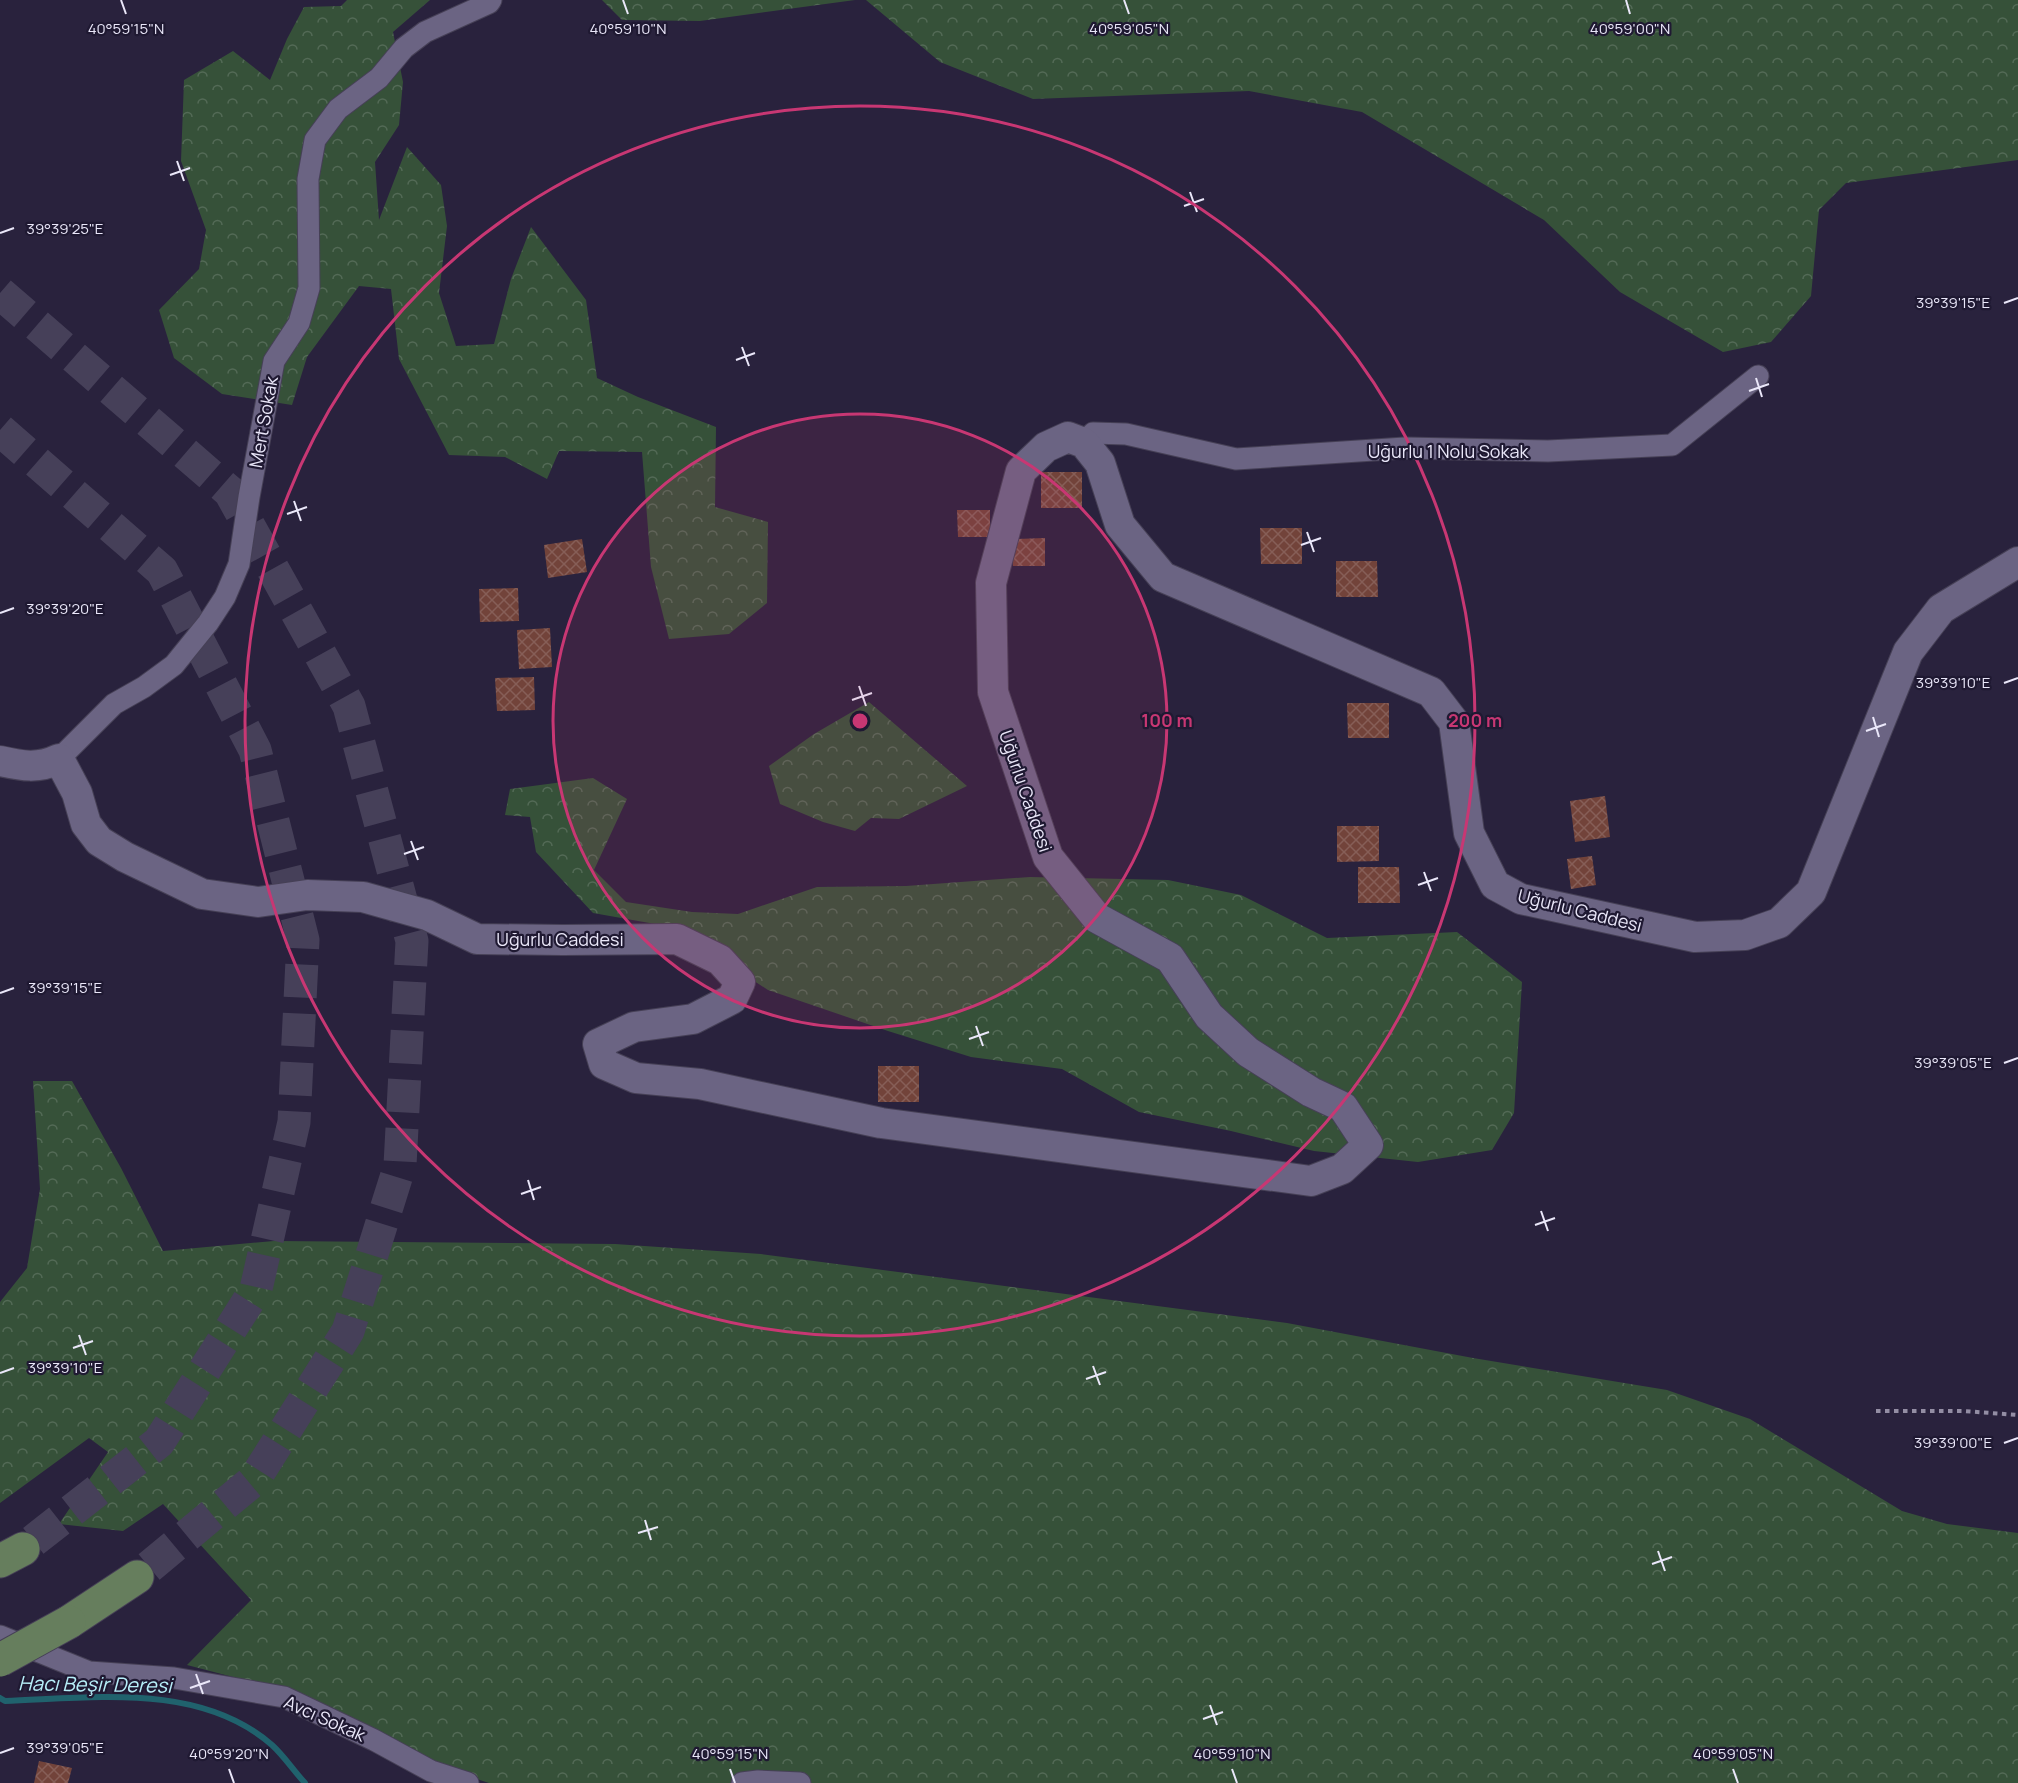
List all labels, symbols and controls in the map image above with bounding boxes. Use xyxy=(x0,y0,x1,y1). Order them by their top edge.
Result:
text: 40°59'15"N xyxy=(88,18,164,39)
text: 40°59'10"N xyxy=(589,18,667,39)
text: 40°59'05"N xyxy=(1089,18,1169,39)
text: 40°59'00"N xyxy=(1590,18,1670,39)
text: 39°39'25"E xyxy=(27,218,103,239)
text: 39°39'15"E xyxy=(1916,292,1990,313)
street label: Mert Sokak xyxy=(243,373,283,470)
street label: Uğurlu 1 Nolu Sokak xyxy=(1368,439,1529,463)
text: 39°39'20"E xyxy=(26,598,104,619)
text: 39°39'10"E xyxy=(1916,672,1990,693)
text: 100 m xyxy=(1141,708,1193,732)
text: 200 m xyxy=(1448,708,1502,732)
centre of rings xyxy=(850,711,870,731)
street label: Uğurlu Caddesi xyxy=(994,727,1058,855)
street label: Uğurlu Caddesi xyxy=(1515,883,1645,937)
street label: Uğurlu Caddesi xyxy=(496,927,624,951)
text: 39°39'15"E xyxy=(28,977,102,998)
text: 39°39'05"E xyxy=(1914,1052,1992,1073)
text: 39°39'10"E xyxy=(28,1357,102,1378)
text: 39°39'00"E xyxy=(1914,1432,1992,1453)
water label: Hacı Beşir Deresi xyxy=(18,1669,174,1699)
street label: Avcı Sokak xyxy=(281,1689,370,1747)
text: 39°39'05"E xyxy=(26,1737,104,1758)
text: 40°59'20"N xyxy=(189,1743,269,1764)
text: 40°59'15"N xyxy=(692,1743,768,1764)
text: 40°59'10"N xyxy=(1193,1743,1271,1764)
text: 40°59'05"N xyxy=(1693,1743,1773,1764)

